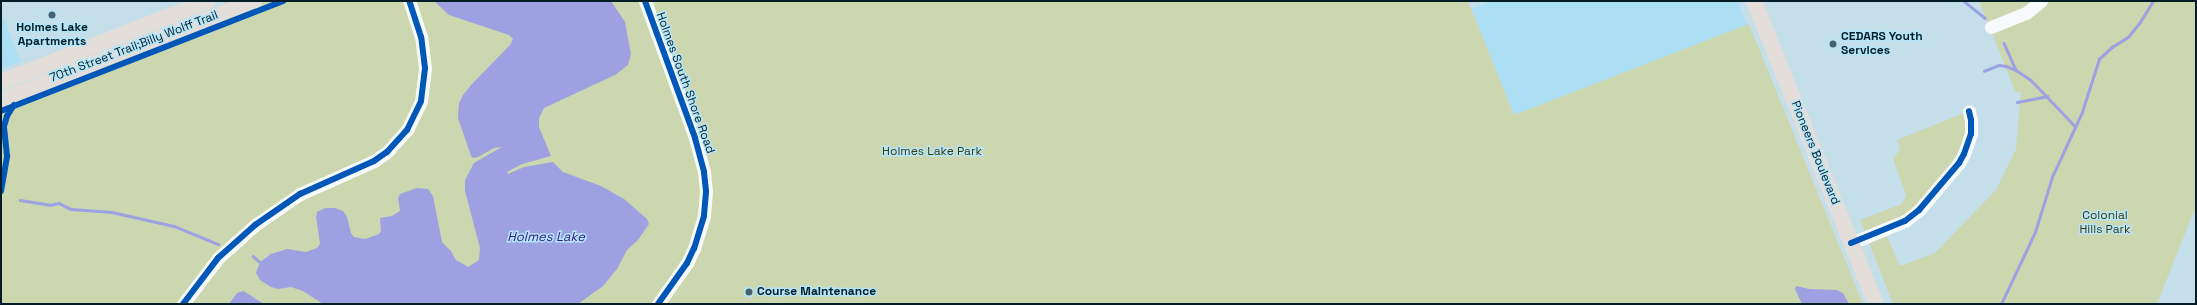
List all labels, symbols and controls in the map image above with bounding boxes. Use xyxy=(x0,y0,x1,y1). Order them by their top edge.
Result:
street label: 70th Street Trail;Billy Wolff Trail xyxy=(48,8,220,86)
marker: Holmes Lake Apartments xyxy=(47,10,57,20)
street label: Holmes South Shore Road xyxy=(653,10,717,156)
place label: Holmes Lake Apartments xyxy=(16,21,88,49)
place label: CEDARS Youth Services xyxy=(1841,30,1923,58)
marker: CEDARS Youth Services xyxy=(1828,39,1838,49)
street label: Pioneers Boulevard xyxy=(1788,99,1842,207)
park label: Holmes Lake Park xyxy=(882,145,982,159)
park label: Colonial Hills Park xyxy=(2079,209,2131,237)
water label: Holmes Lake xyxy=(507,229,585,245)
place label: Course Maintenance xyxy=(757,285,876,299)
marker: Course Maintenance xyxy=(744,287,754,297)

